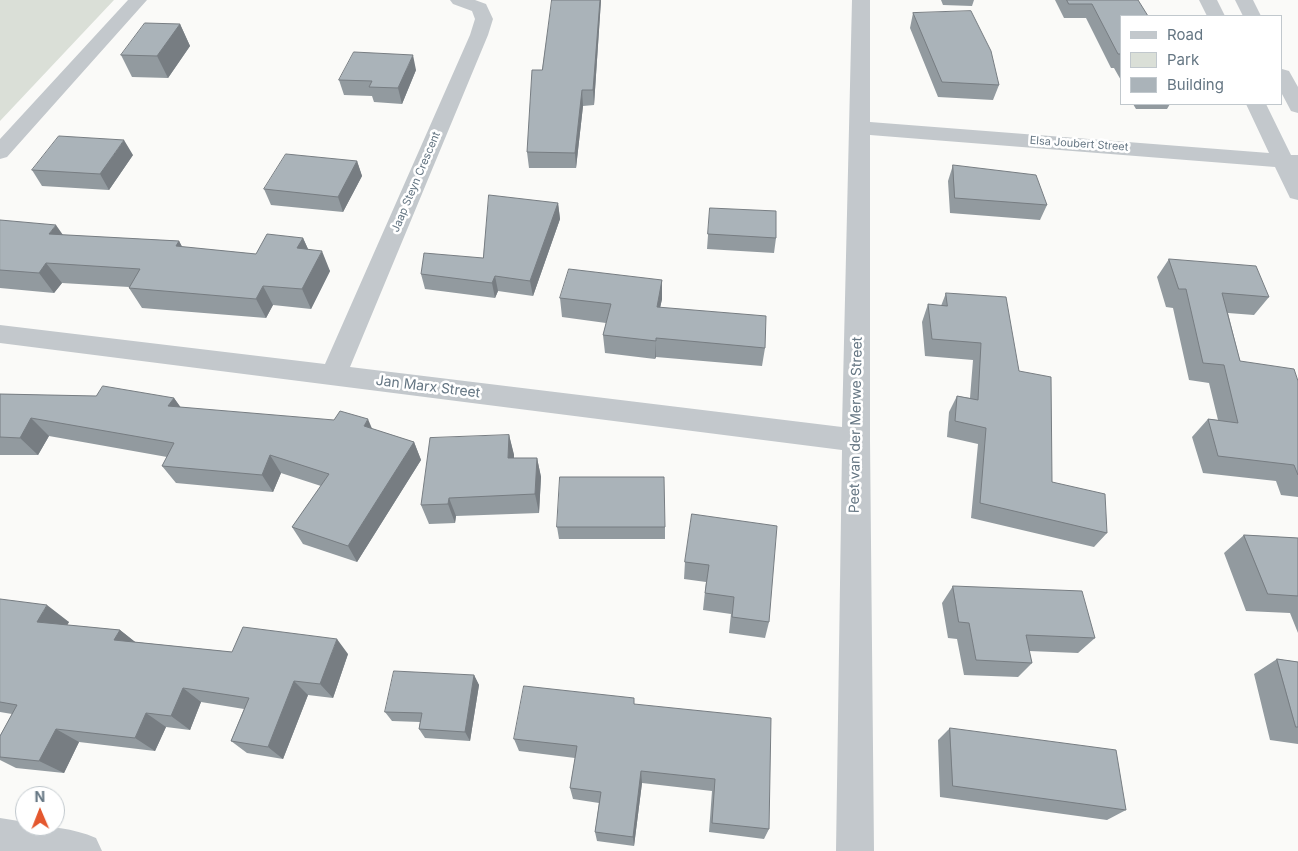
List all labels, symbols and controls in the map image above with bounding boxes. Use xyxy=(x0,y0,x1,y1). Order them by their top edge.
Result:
legend xyxy=(1120,15,1283,105)
text: Road xyxy=(1167,25,1203,44)
text: Park xyxy=(1167,50,1199,69)
text: Building xyxy=(1167,75,1224,94)
street label: Jaap Steyn Crescent xyxy=(389,130,443,234)
street label: Elsa Joubert Street xyxy=(1029,134,1129,154)
street label: Peet van der Merwe Street xyxy=(846,337,866,513)
street label: Jan Marx Street xyxy=(375,372,481,402)
north arrow xyxy=(15,786,65,836)
text: N xyxy=(34,788,45,805)

